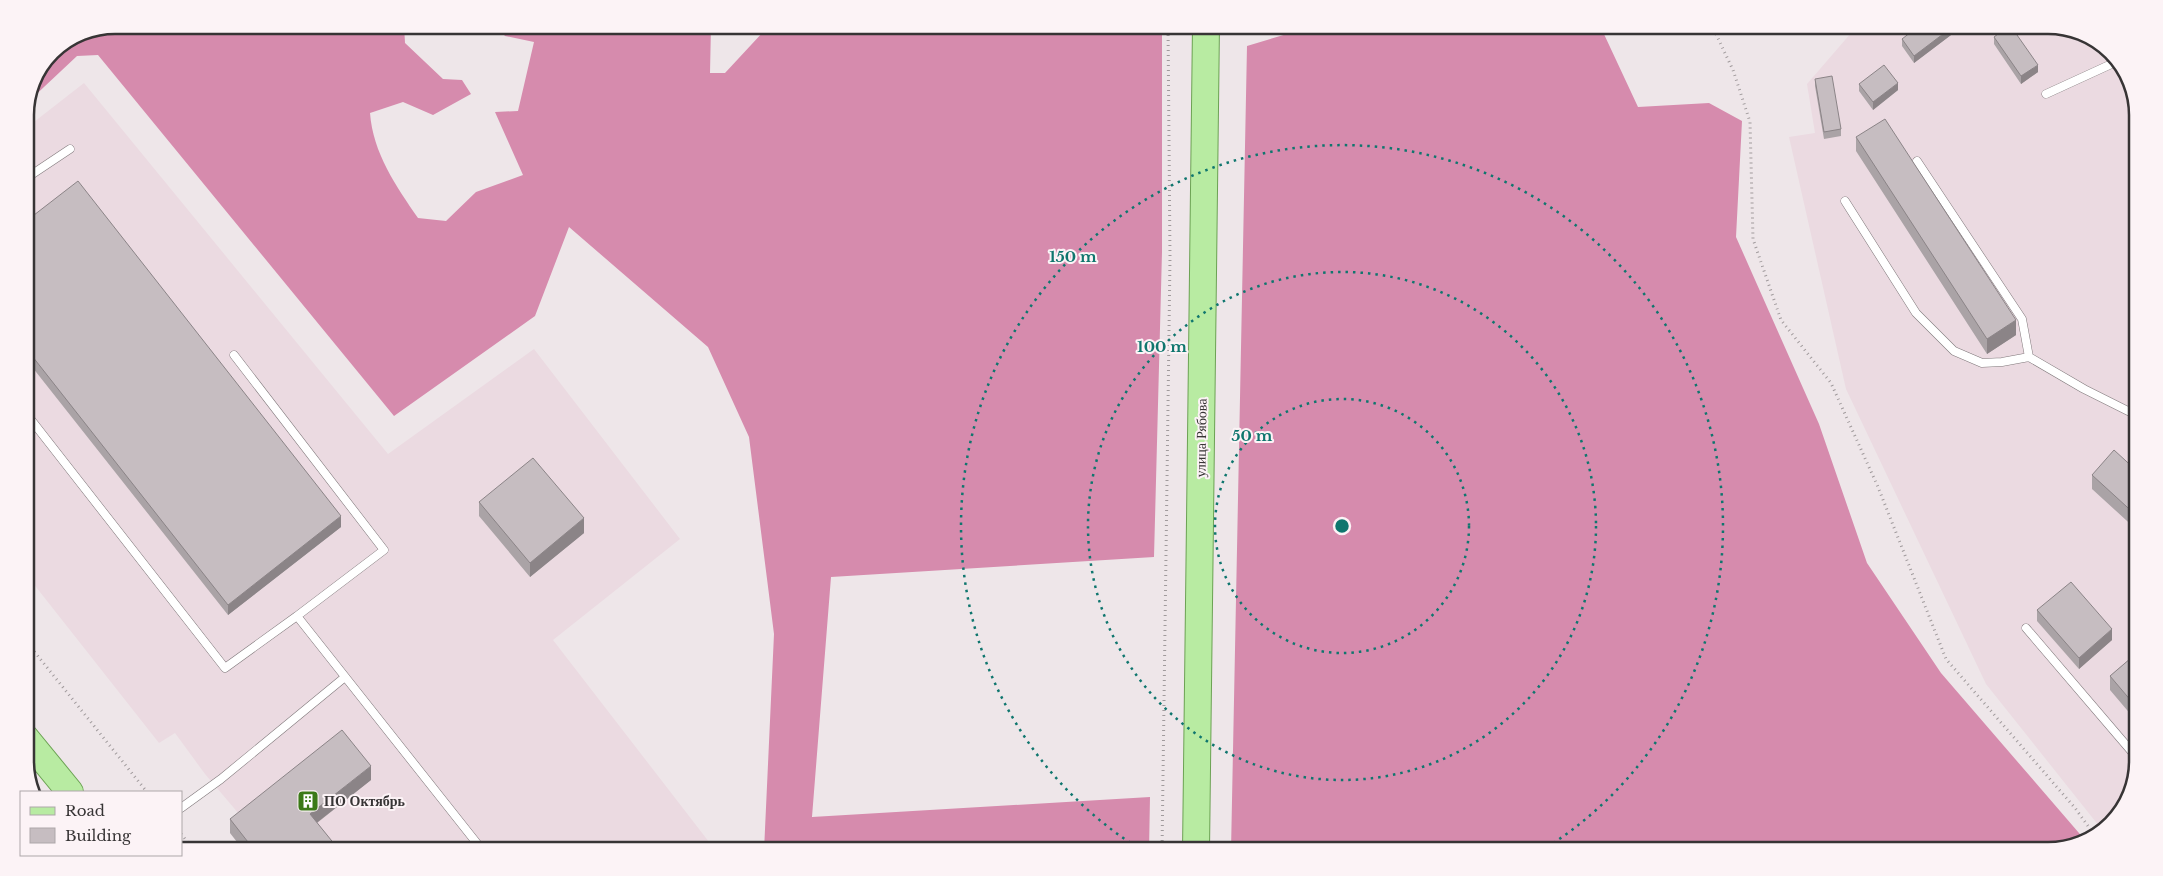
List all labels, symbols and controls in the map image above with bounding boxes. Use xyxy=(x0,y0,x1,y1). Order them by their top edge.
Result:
text: 150 m xyxy=(1049,247,1097,266)
text: 100 m xyxy=(1137,337,1187,356)
street label: улица Рябова xyxy=(1191,398,1211,478)
text: 50 m xyxy=(1232,426,1273,445)
centre of rings xyxy=(1333,517,1351,535)
building icon: ПО Октябрь xyxy=(296,789,320,813)
legend xyxy=(20,791,182,856)
place label: ПО Октябрь xyxy=(324,792,406,810)
text: Road xyxy=(65,801,105,820)
text: Building xyxy=(65,826,132,845)

